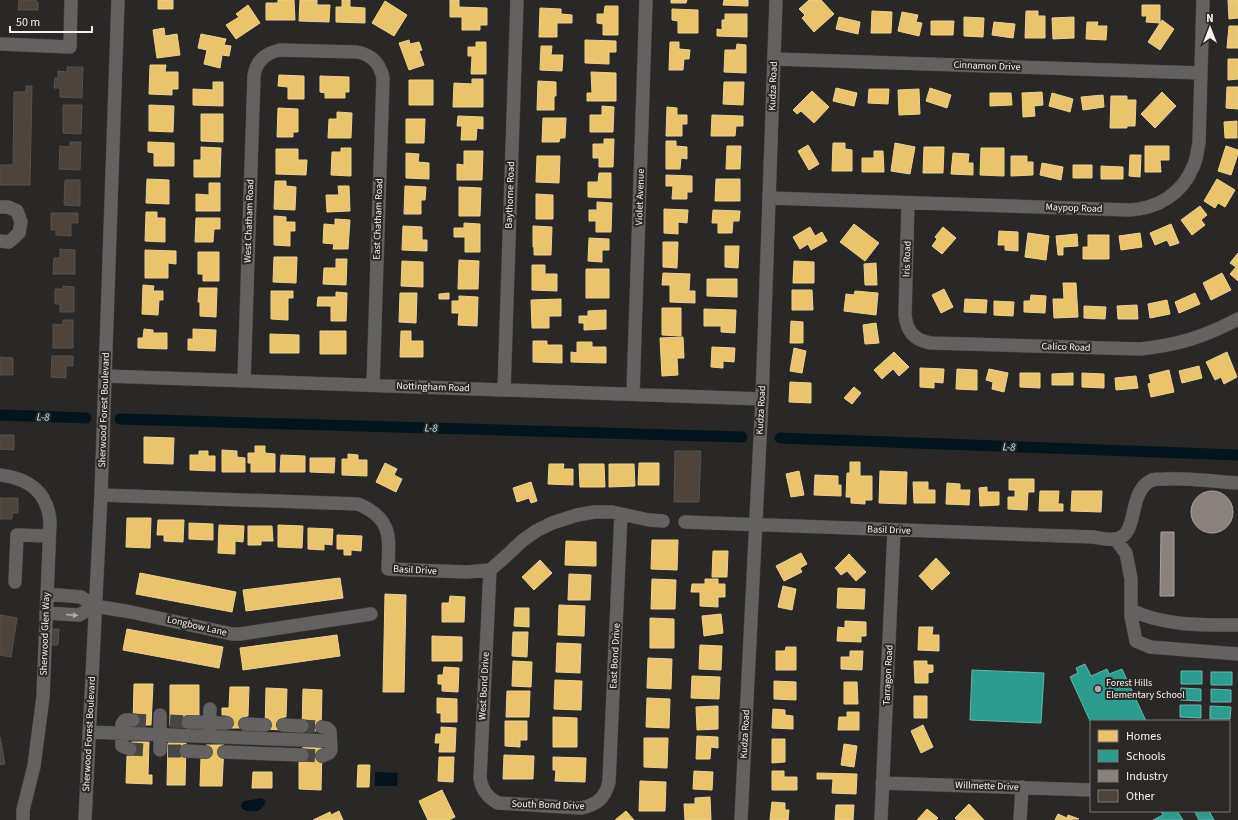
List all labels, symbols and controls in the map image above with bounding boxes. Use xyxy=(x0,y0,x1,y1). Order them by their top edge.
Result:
scale bar xyxy=(10,8,92,34)
north arrow xyxy=(1190,8,1230,48)
text: N xyxy=(1206,11,1214,26)
text: 50 m xyxy=(16,14,40,31)
street label: Cinnamon Drive xyxy=(953,58,1021,74)
street label: Kudza Road xyxy=(765,61,781,111)
street label: Baythorne Road xyxy=(502,161,518,229)
street label: Violet Avenue xyxy=(632,168,648,226)
street label: East Chatham Road xyxy=(370,178,386,260)
street label: West Chatham Road xyxy=(241,179,257,263)
street label: Maypop Road xyxy=(1045,200,1103,216)
street label: Iris Road xyxy=(899,241,915,277)
street label: Calico Road xyxy=(1041,339,1091,355)
street label: Sherwood Forest Boulevard xyxy=(95,352,113,468)
street label: Nottingham Road xyxy=(396,379,470,395)
street label: Kudza Road xyxy=(753,385,769,435)
water label: L-8 xyxy=(36,409,50,425)
water label: L-8 xyxy=(424,420,438,436)
water label: L-8 xyxy=(1002,439,1016,455)
street label: Basil Drive xyxy=(867,522,911,538)
street label: Basil Drive xyxy=(393,562,437,578)
street label: Sherwood Glen Way xyxy=(37,592,53,676)
one-way arrow xyxy=(66,611,78,618)
street label: Longbow Lane xyxy=(166,612,228,640)
street label: East Bond Drive xyxy=(606,623,624,689)
street label: Tarragon Road xyxy=(879,644,897,706)
street label: West Bond Drive xyxy=(475,652,493,720)
street label: Sherwood Forest Boulevard xyxy=(79,676,99,792)
place label: Forest Hills Elementary School xyxy=(1106,676,1185,702)
marker: Forest Hills Elementary School xyxy=(1093,684,1103,694)
street label: Kudza Road xyxy=(737,709,753,759)
legend xyxy=(1090,720,1230,812)
text: Homes xyxy=(1126,728,1161,745)
text: Schools xyxy=(1126,748,1166,765)
text: Industry xyxy=(1126,768,1168,785)
street label: Willmette Drive xyxy=(955,778,1019,794)
text: Other xyxy=(1126,788,1156,805)
street label: South Bond Drive xyxy=(511,797,585,813)

